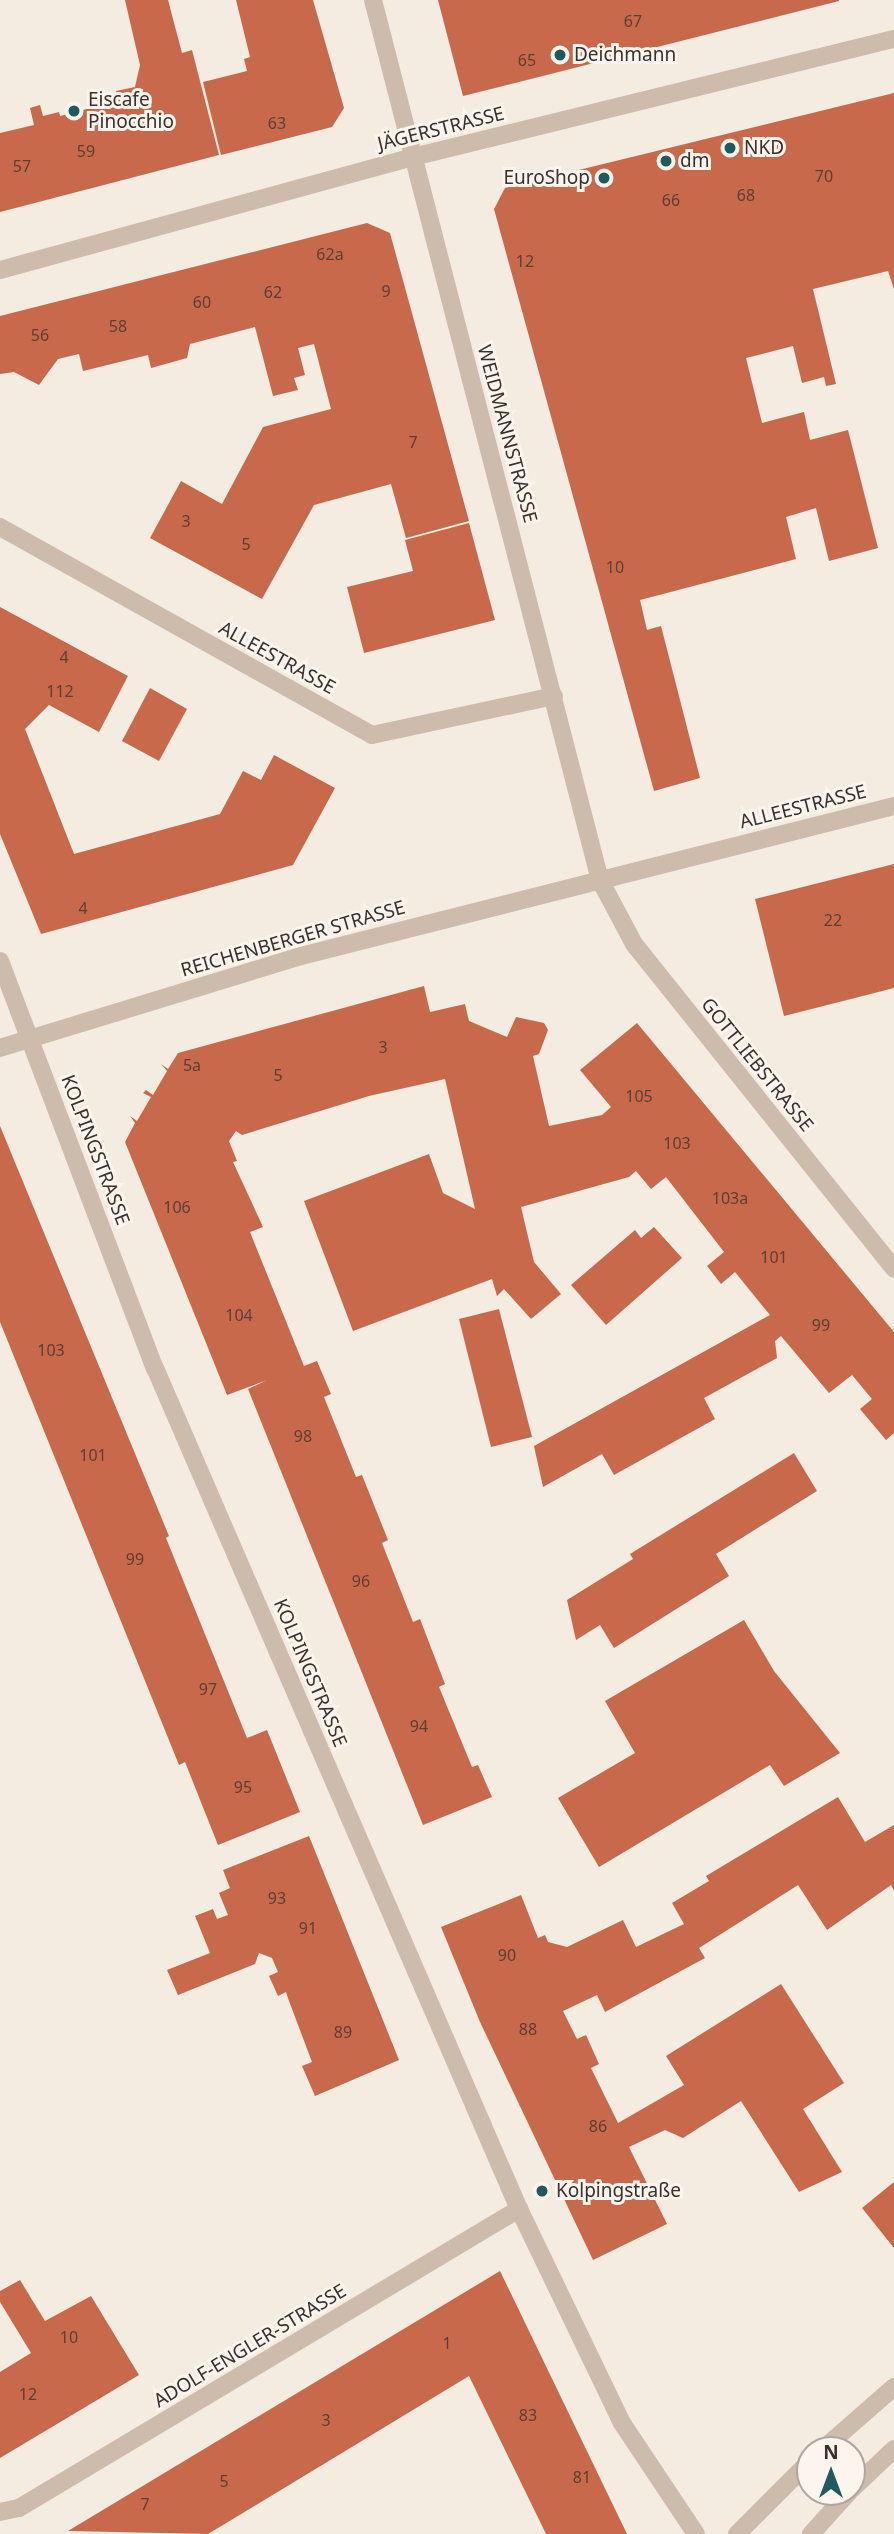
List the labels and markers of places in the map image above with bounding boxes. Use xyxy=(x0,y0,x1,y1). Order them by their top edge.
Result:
place label: Deichmann xyxy=(574,44,676,66)
marker: Deichmann xyxy=(552,47,568,63)
place label: Eiscafe Pinocchio xyxy=(88,89,174,133)
marker: Eiscafe Pinocchio xyxy=(66,103,82,119)
place label: NKD xyxy=(744,137,784,159)
marker: NKD xyxy=(722,140,738,156)
place label: dm xyxy=(680,150,709,172)
marker: dm xyxy=(658,153,674,169)
place label: EuroShop xyxy=(503,167,590,189)
marker: EuroShop xyxy=(596,170,612,186)
place label: Kolpingstraße xyxy=(556,2180,681,2202)
marker: Kolpingstraße xyxy=(534,2183,550,2199)

